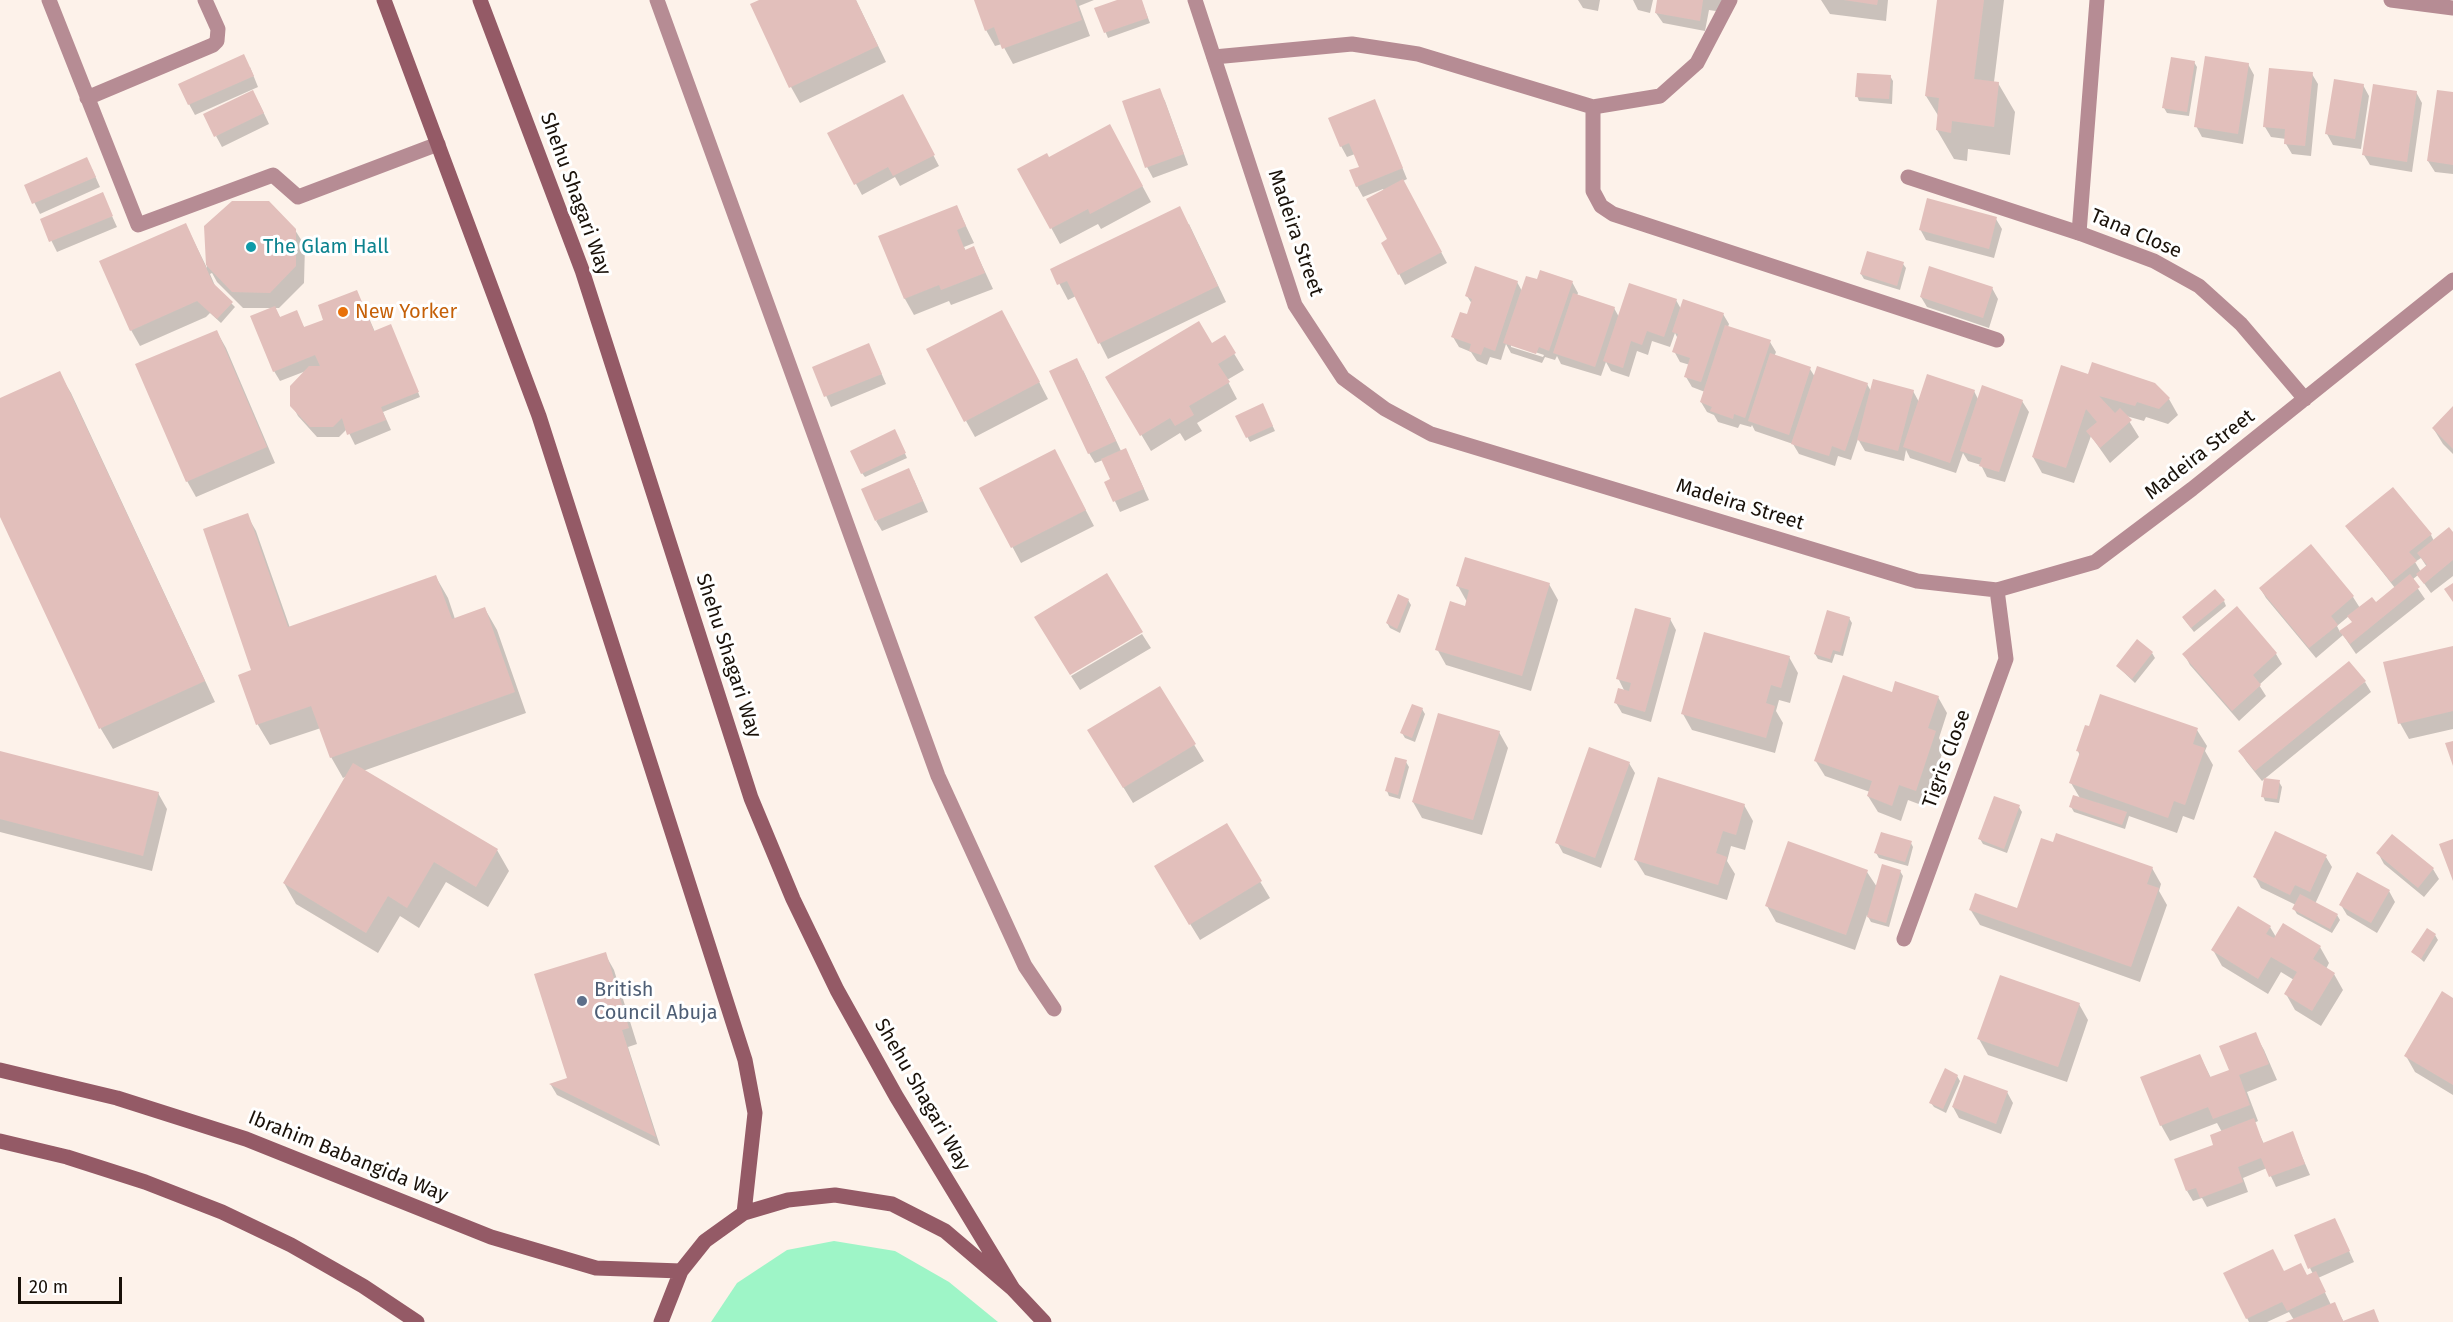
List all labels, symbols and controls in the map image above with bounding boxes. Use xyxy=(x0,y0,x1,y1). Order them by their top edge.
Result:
street label: Shehu Shagari Way xyxy=(534,109,616,279)
street label: Madeira Street xyxy=(1262,166,1328,300)
street label: Tana Close xyxy=(2087,204,2185,264)
place label: The Glam Hall xyxy=(263,235,389,259)
marker: The Glam Hall xyxy=(244,240,258,254)
place label: New Yorker xyxy=(355,300,457,324)
marker: New Yorker xyxy=(336,305,350,319)
street label: Madeira Street xyxy=(2140,405,2260,505)
street label: Madeira Street xyxy=(1673,474,1807,536)
street label: Shehu Shagari Way xyxy=(690,571,766,741)
street label: Tigris Close xyxy=(1918,706,1976,812)
place label: British Council Abuja xyxy=(594,978,718,1025)
marker: British Council Abuja xyxy=(575,994,589,1008)
street label: Shehu Shagari Way xyxy=(869,1015,975,1175)
street label: Ibrahim Babangida Way xyxy=(245,1106,451,1208)
scale bar xyxy=(21,1265,124,1303)
text: 20 m xyxy=(29,1276,68,1298)

